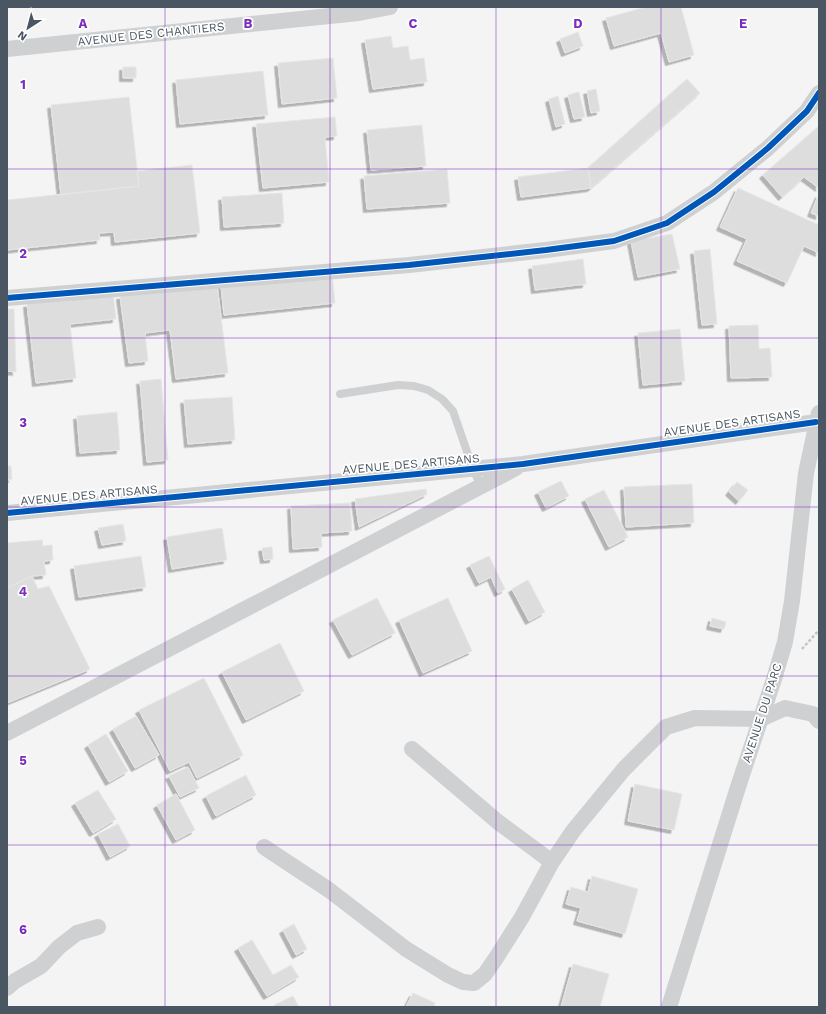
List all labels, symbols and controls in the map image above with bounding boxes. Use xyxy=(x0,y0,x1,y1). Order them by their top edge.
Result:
north arrow xyxy=(8,8,48,48)
text: B xyxy=(244,16,253,31)
text: C xyxy=(409,16,418,31)
text: D xyxy=(573,16,583,31)
text: E xyxy=(739,16,747,31)
street label: AVENUE DES CHANTIERS xyxy=(77,19,225,49)
text: N xyxy=(15,28,30,43)
text: 1 xyxy=(20,77,26,92)
text: 2 xyxy=(19,246,27,261)
street label: AVENUE DES ARTISANS xyxy=(663,406,801,440)
text: 3 xyxy=(19,415,27,430)
street label: AVENUE DES ARTISANS xyxy=(342,451,480,477)
street label: AVENUE DES ARTISANS xyxy=(20,482,158,508)
text: 4 xyxy=(19,584,28,599)
street label: AVENUE DU PARC xyxy=(739,662,785,764)
text: 5 xyxy=(19,753,27,768)
text: 6 xyxy=(19,922,27,937)

